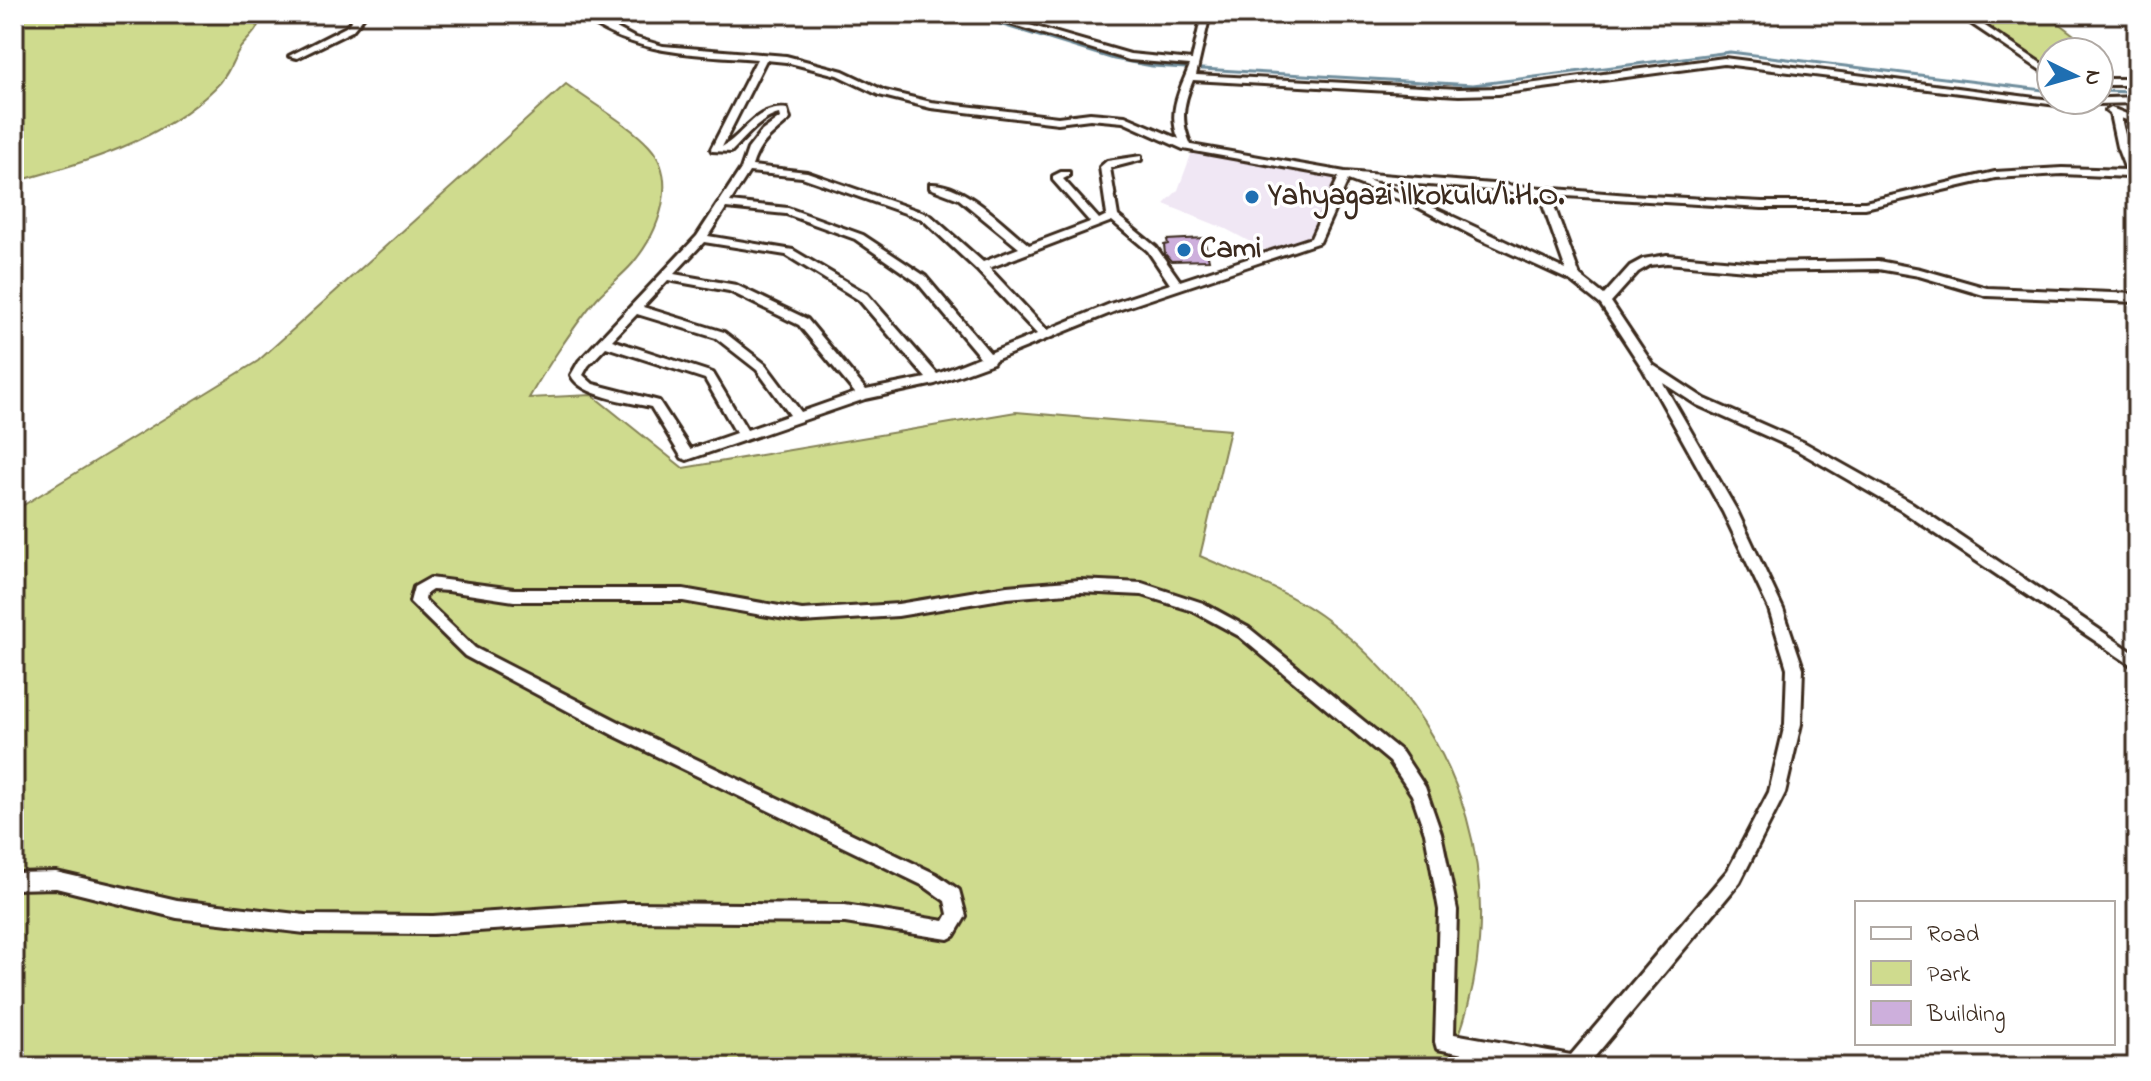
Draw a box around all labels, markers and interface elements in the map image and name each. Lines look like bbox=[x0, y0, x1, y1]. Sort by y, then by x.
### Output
north arrow bbox=[2035, 36, 2115, 116]
text: N bbox=[2075, 69, 2109, 86]
place label: Yahyagazi İlkokulu/İ.H.O. bbox=[1267, 175, 1564, 220]
marker: Yahyagazi İlkokulu/İ.H.O. bbox=[1243, 188, 1261, 206]
place label: Cami bbox=[1200, 228, 1261, 272]
marker: Cami bbox=[1175, 241, 1193, 259]
legend bbox=[1855, 901, 2115, 1045]
text: Road bbox=[1927, 918, 1980, 953]
text: Park bbox=[1927, 958, 1971, 993]
text: Building bbox=[1926, 998, 2006, 1033]

